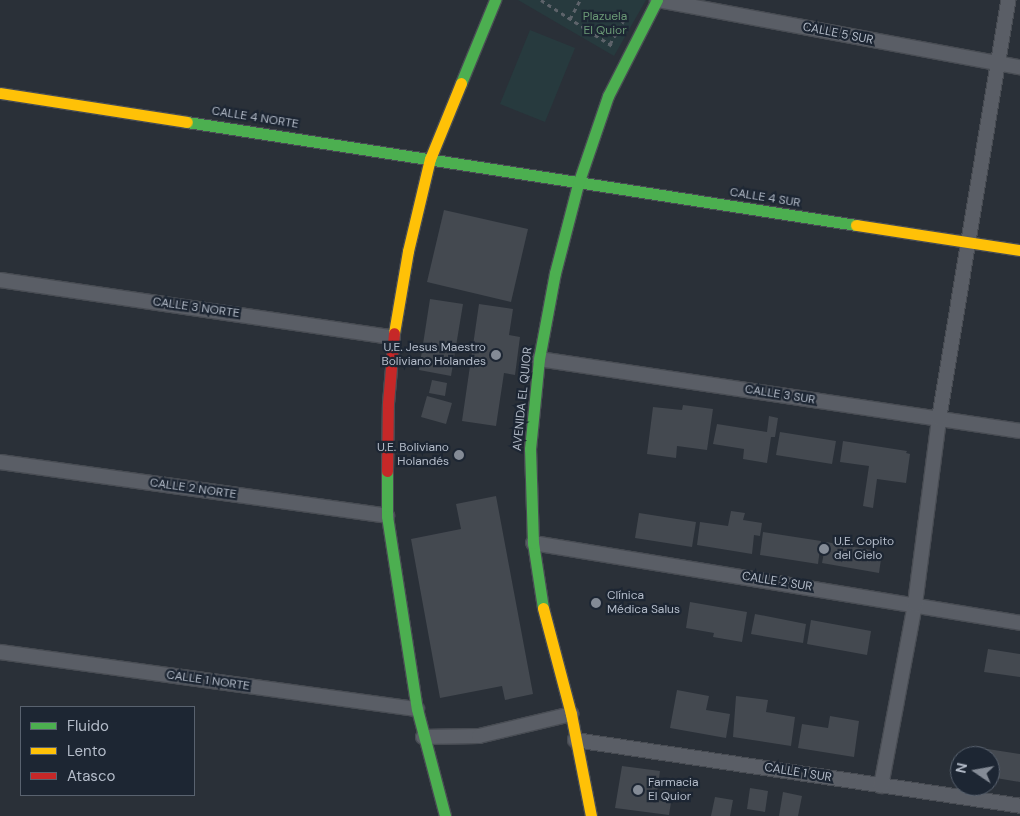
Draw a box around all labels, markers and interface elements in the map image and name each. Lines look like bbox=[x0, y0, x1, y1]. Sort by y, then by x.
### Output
park label: Plazuela El Quior bbox=[583, 10, 627, 38]
street label: CALLE 5 SUR bbox=[802, 20, 874, 48]
street label: CALLE 4 NORTE bbox=[211, 104, 299, 132]
street label: CALLE 4 SUR bbox=[729, 185, 801, 211]
street label: CALLE 3 NORTE bbox=[152, 295, 240, 321]
place label: U.E. Jesus Maestro Boliviano Holandes bbox=[381, 341, 486, 369]
street label: AVENIDA EL QUIOR bbox=[510, 346, 536, 452]
marker: U.E. Jesus Maestro Boliviano Holandes bbox=[490, 349, 502, 361]
street label: CALLE 3 SUR bbox=[744, 382, 816, 408]
place label: U.E. Boliviano Holandés bbox=[377, 441, 449, 469]
marker: U.E. Boliviano Holandés bbox=[453, 449, 465, 461]
street label: CALLE 2 NORTE bbox=[149, 476, 237, 502]
place label: U.E. Copito del Cielo bbox=[834, 535, 894, 563]
marker: U.E. Copito del Cielo bbox=[818, 543, 830, 555]
street label: CALLE 2 SUR bbox=[741, 569, 813, 595]
place label: Clínica Médica Salus bbox=[607, 589, 680, 617]
marker: Clínica Médica Salus bbox=[589, 596, 603, 610]
street label: CALLE 1 NORTE bbox=[165, 668, 251, 694]
legend bbox=[20, 706, 195, 796]
text: Fluido bbox=[67, 716, 109, 736]
text: Lento bbox=[67, 741, 106, 761]
north arrow bbox=[950, 746, 1000, 796]
street label: CALLE 1 SUR bbox=[763, 761, 833, 785]
text: N bbox=[951, 761, 971, 775]
text: Atasco bbox=[67, 766, 115, 786]
place label: Farmacia El Quior bbox=[648, 776, 698, 804]
marker: Farmacia El Quior bbox=[632, 784, 644, 796]

